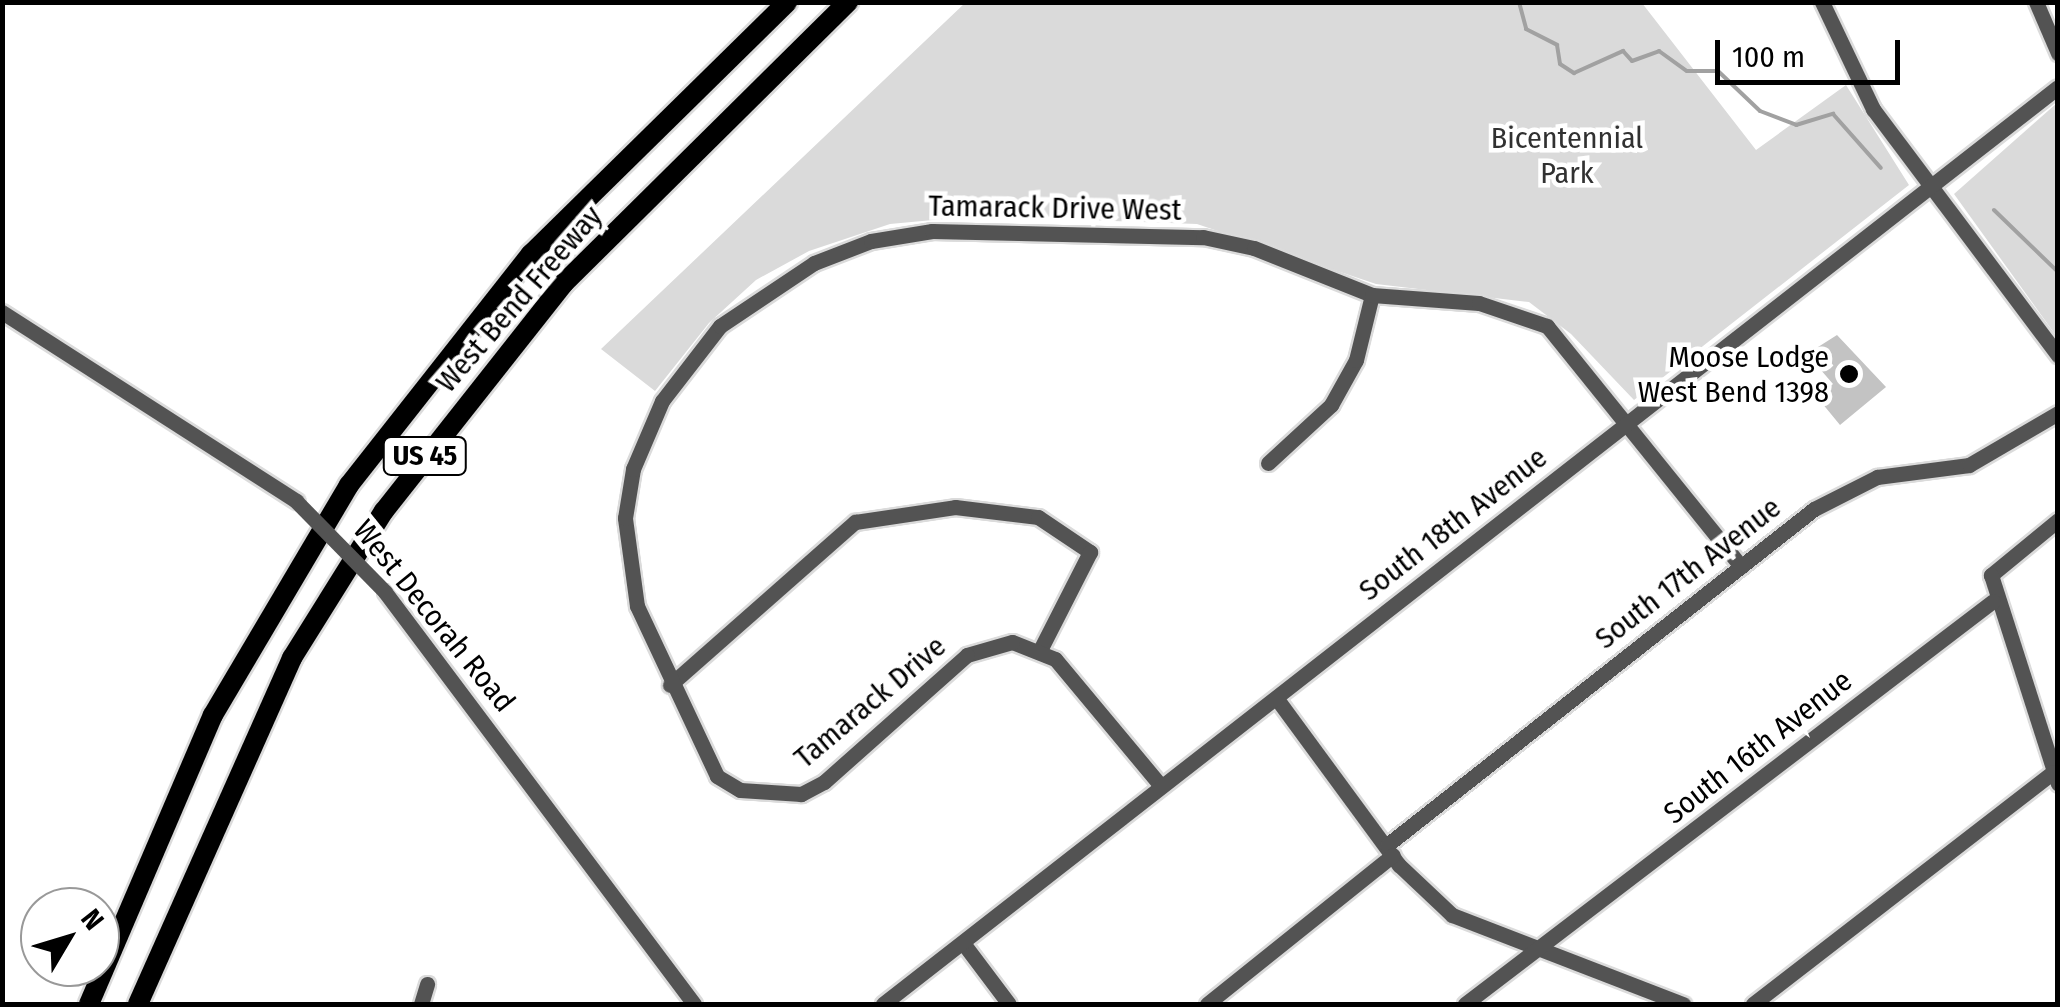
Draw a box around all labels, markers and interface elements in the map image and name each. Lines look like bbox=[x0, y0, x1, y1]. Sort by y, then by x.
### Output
scale bar bbox=[1720, 20, 1905, 82]
text: 100 m bbox=[1732, 39, 1805, 75]
park label: Bicentennial Park bbox=[1491, 120, 1643, 190]
street label: Tamarack Drive West bbox=[928, 188, 1182, 228]
street label: West Bend Freeway bbox=[428, 198, 610, 400]
place label: Moose Lodge West Bend 1398 bbox=[1638, 339, 1829, 410]
marker: Moose Lodge West Bend 1398 bbox=[1838, 363, 1860, 385]
road number: US 45 bbox=[382, 433, 468, 479]
street label: South 18th Avenue bbox=[1352, 439, 1554, 609]
street label: South 17th Avenue bbox=[1588, 489, 1788, 657]
street label: West Decorah Road bbox=[346, 513, 522, 719]
street label: Tamarack Drive bbox=[787, 628, 953, 776]
street label: South 16th Avenue bbox=[1657, 663, 1859, 831]
north arrow bbox=[20, 887, 120, 987]
text: N bbox=[74, 903, 111, 936]

